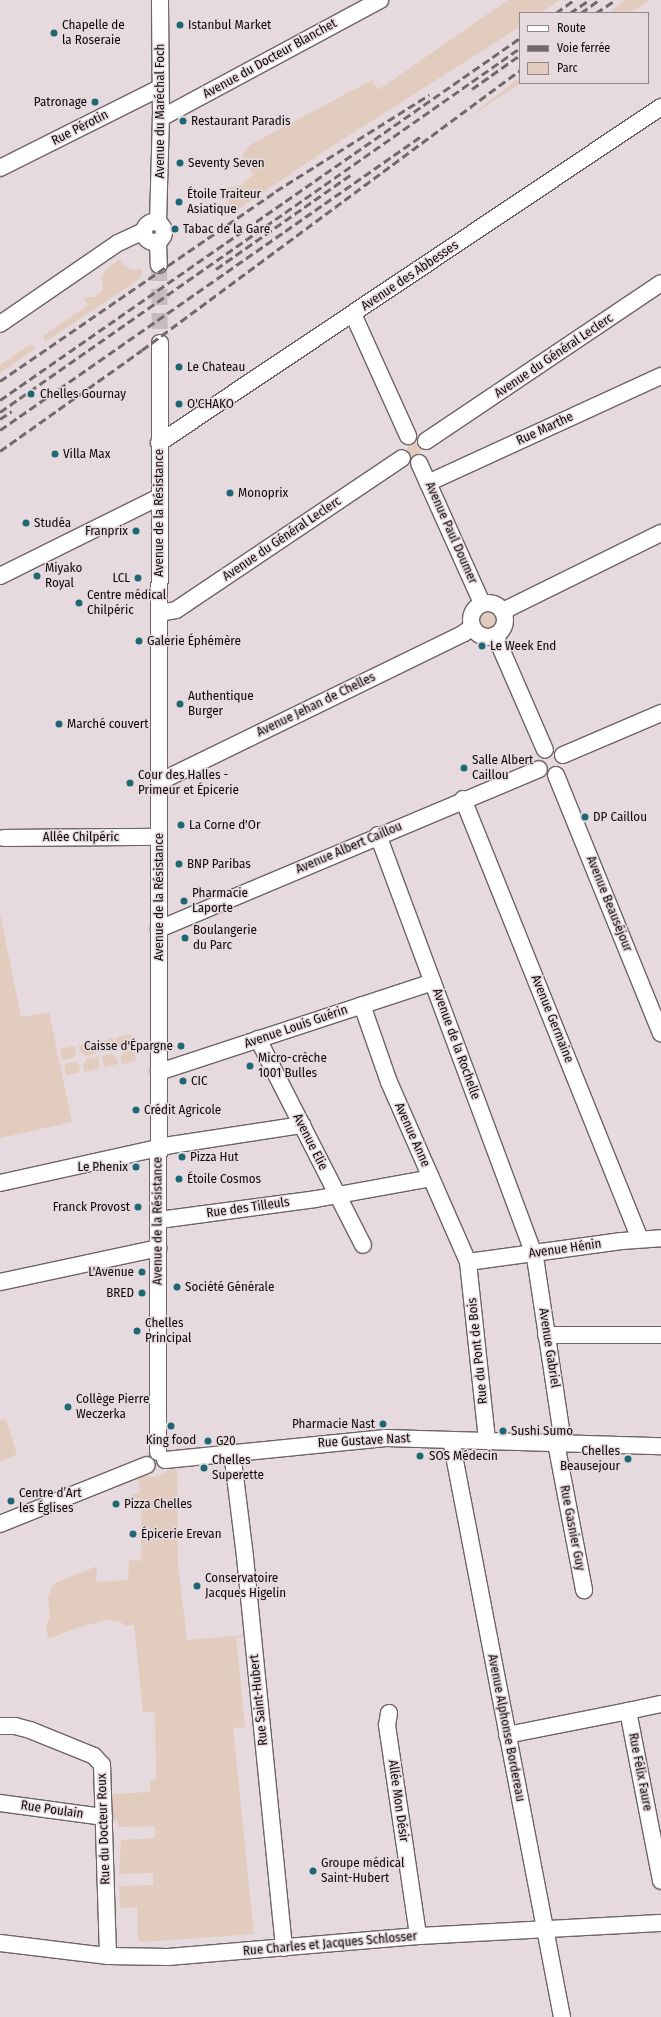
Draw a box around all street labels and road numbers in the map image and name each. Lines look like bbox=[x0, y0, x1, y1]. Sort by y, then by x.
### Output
street label: Avenue du Docteur Blanchet bbox=[200, 16, 340, 102]
street label: Avenue du Maréchal Foch bbox=[152, 44, 168, 178]
street label: Rue Pérotin bbox=[49, 107, 111, 149]
street label: Avenue des Abbesses bbox=[358, 238, 462, 314]
street label: Avenue du Général Leclerc bbox=[492, 310, 616, 402]
street label: Rue Marthe bbox=[514, 409, 576, 449]
street label: Avenue de la Résistance bbox=[151, 449, 167, 577]
street label: Avenue Paul Doumer bbox=[421, 480, 481, 586]
street label: Avenue du Général Leclerc bbox=[220, 493, 344, 585]
street label: Avenue Jehan de Chelles bbox=[254, 669, 378, 741]
street label: Avenue Albert Caillou bbox=[293, 819, 405, 877]
street label: Allée Chilpéric bbox=[43, 829, 119, 845]
street label: Avenue de la Résistance bbox=[151, 833, 167, 961]
street label: Avenue Beauséjour bbox=[583, 854, 635, 954]
street label: Avenue Germaine bbox=[527, 973, 577, 1065]
street label: Avenue de la Rochelle bbox=[429, 986, 483, 1102]
street label: Avenue Louis Guérin bbox=[242, 1002, 350, 1052]
street label: Avenue Anne bbox=[391, 1100, 433, 1170]
street label: Avenue Elie bbox=[289, 1111, 331, 1173]
street label: Avenue de la Résistance bbox=[150, 1157, 166, 1285]
street label: Rue des Tilleuls bbox=[205, 1194, 291, 1222]
street label: Avenue Hénin bbox=[528, 1236, 602, 1262]
street label: Rue du Pont de Bois bbox=[465, 1297, 491, 1405]
street label: Avenue Gabriel bbox=[535, 1307, 563, 1389]
street label: Rue Gustave Nast bbox=[317, 1431, 411, 1451]
street label: Rue Gasnier Guy bbox=[556, 1484, 588, 1572]
street label: Avenue Alphonse Bordereau bbox=[484, 1653, 528, 1803]
street label: Rue Saint-Hubert bbox=[246, 1654, 272, 1746]
street label: Rue Félix Faure bbox=[625, 1732, 655, 1812]
street label: Allée Mon Désir bbox=[385, 1759, 411, 1843]
street label: Rue du Docteur Roux bbox=[94, 1773, 114, 1885]
street label: Rue Poulain bbox=[20, 1798, 84, 1822]
street label: Rue Charles et Jacques Schlosser bbox=[242, 1929, 418, 1959]

